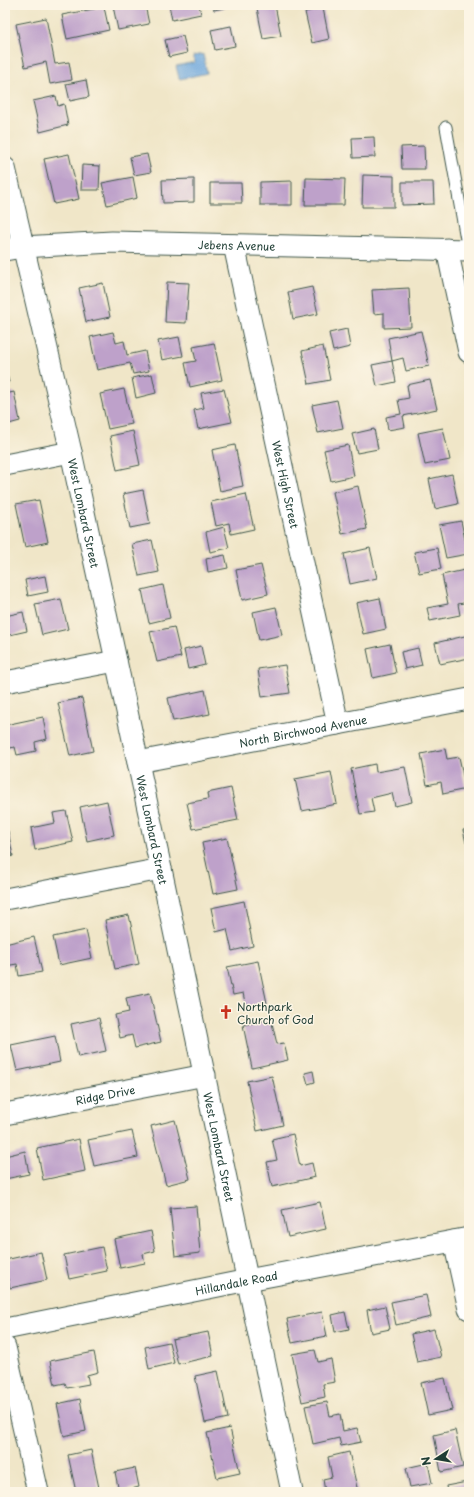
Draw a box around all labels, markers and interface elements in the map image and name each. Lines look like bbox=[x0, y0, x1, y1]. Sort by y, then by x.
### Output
street label: Jebens Avenue bbox=[198, 235, 275, 254]
street label: West High Street bbox=[268, 439, 304, 530]
street label: West Lombard Street bbox=[64, 457, 104, 570]
street label: North Birchwood Avenue bbox=[238, 710, 368, 751]
street label: West Lombard Street bbox=[132, 773, 173, 886]
place label: Northpark Church of God bbox=[237, 998, 314, 1028]
church icon: Northpark Church of God bbox=[218, 1004, 234, 1020]
street label: Ridge Drive bbox=[74, 1080, 137, 1109]
street label: West Lombard Street bbox=[200, 1090, 239, 1204]
street label: Hillandale Road bbox=[194, 1266, 279, 1299]
north arrow bbox=[416, 1439, 456, 1479]
text: N bbox=[416, 1455, 435, 1467]

